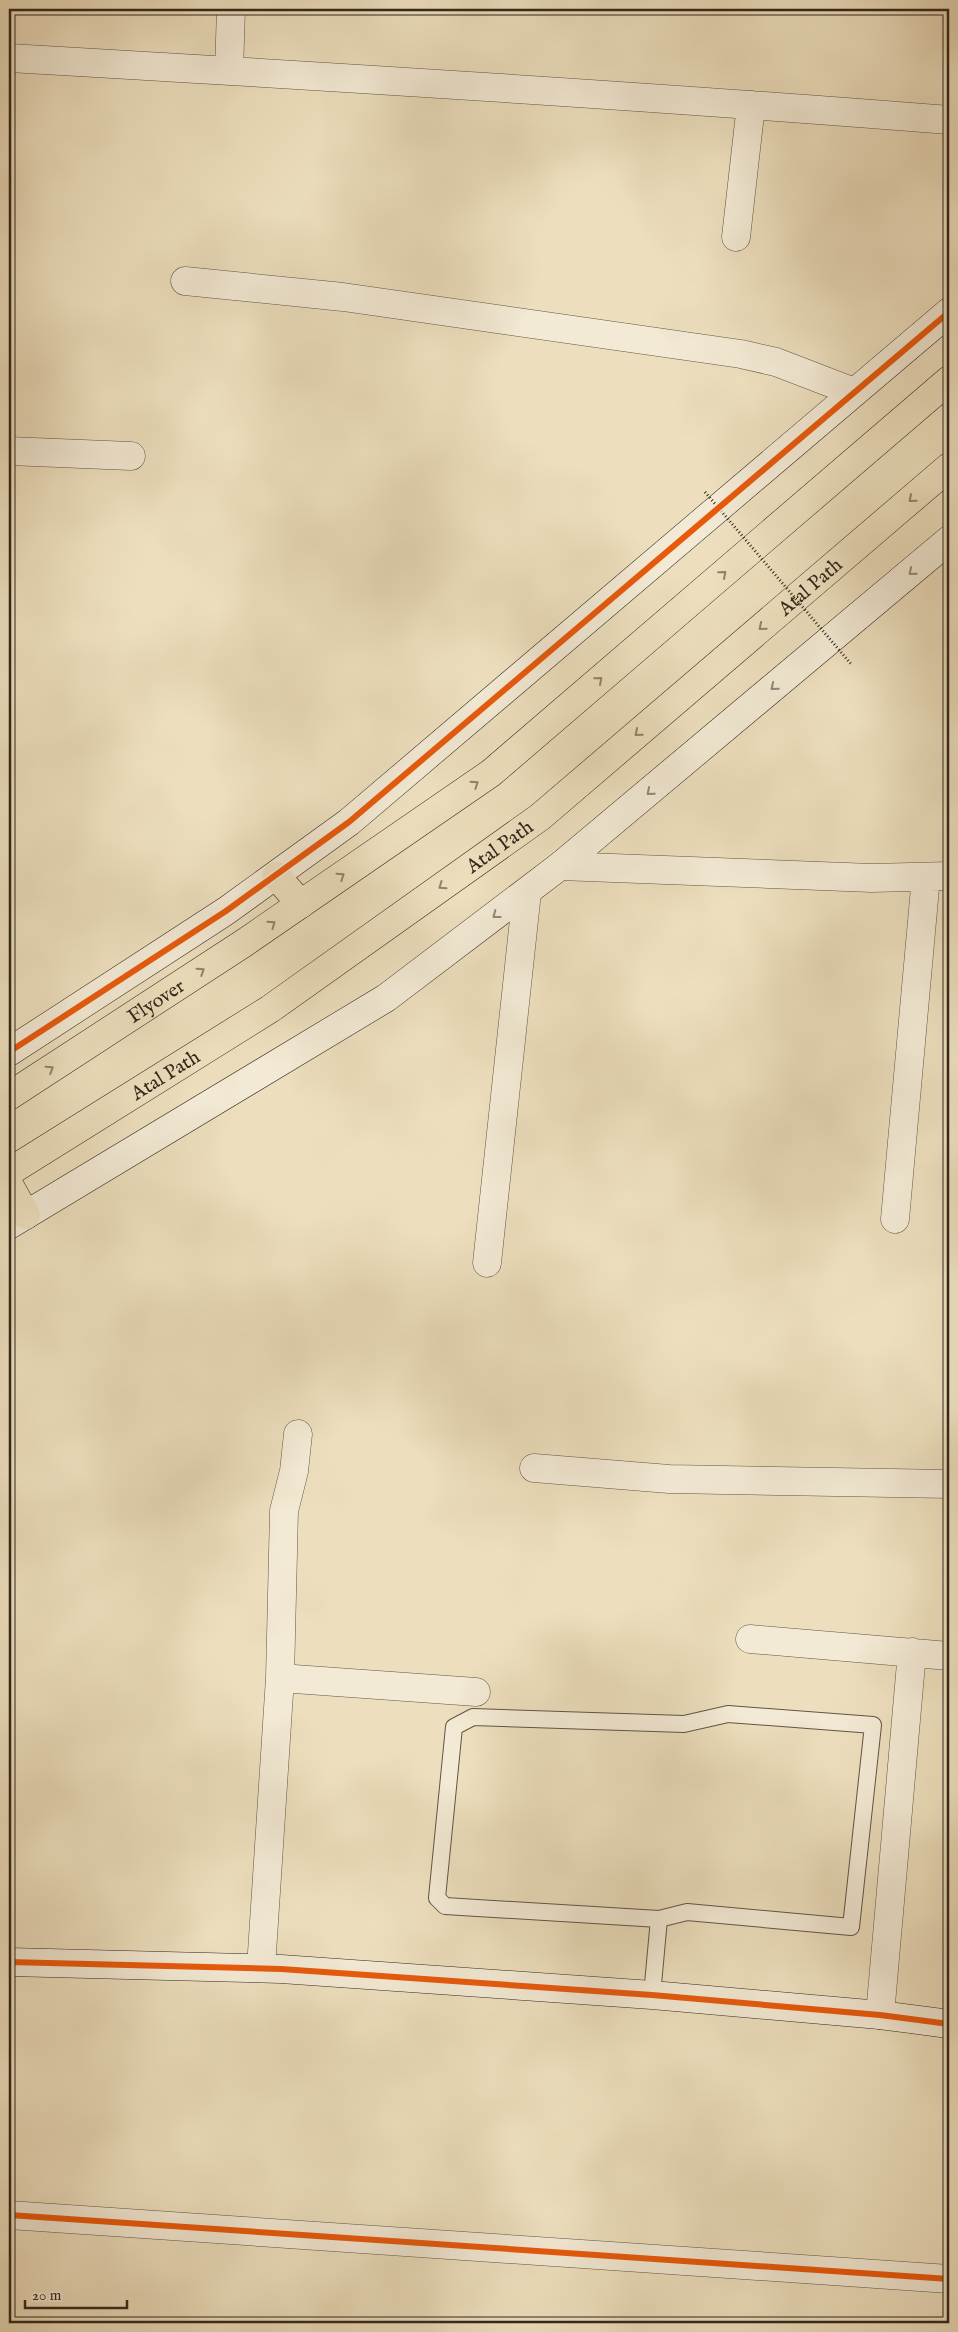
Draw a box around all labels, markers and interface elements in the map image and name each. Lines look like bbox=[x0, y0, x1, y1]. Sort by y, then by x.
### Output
one-way arrow bbox=[909, 493, 918, 502]
street label: Atal Path bbox=[773, 553, 848, 622]
one-way arrow bbox=[909, 566, 918, 574]
one-way arrow bbox=[717, 571, 726, 580]
one-way arrow bbox=[759, 622, 768, 631]
one-way arrow bbox=[594, 677, 603, 686]
one-way arrow bbox=[771, 682, 780, 690]
one-way arrow bbox=[635, 727, 644, 736]
one-way arrow bbox=[469, 781, 479, 790]
one-way arrow bbox=[646, 786, 655, 795]
street label: Atal Path bbox=[461, 815, 539, 880]
one-way arrow bbox=[335, 873, 345, 882]
one-way arrow bbox=[438, 880, 447, 889]
one-way arrow bbox=[493, 910, 502, 918]
one-way arrow bbox=[267, 921, 276, 930]
one-way arrow bbox=[195, 968, 204, 978]
street label: Flyover bbox=[123, 974, 190, 1030]
street label: Atal Path bbox=[126, 1045, 205, 1107]
one-way arrow bbox=[44, 1066, 53, 1076]
scale bar bbox=[25, 2277, 128, 2309]
text: 20 m bbox=[32, 2286, 62, 2305]

